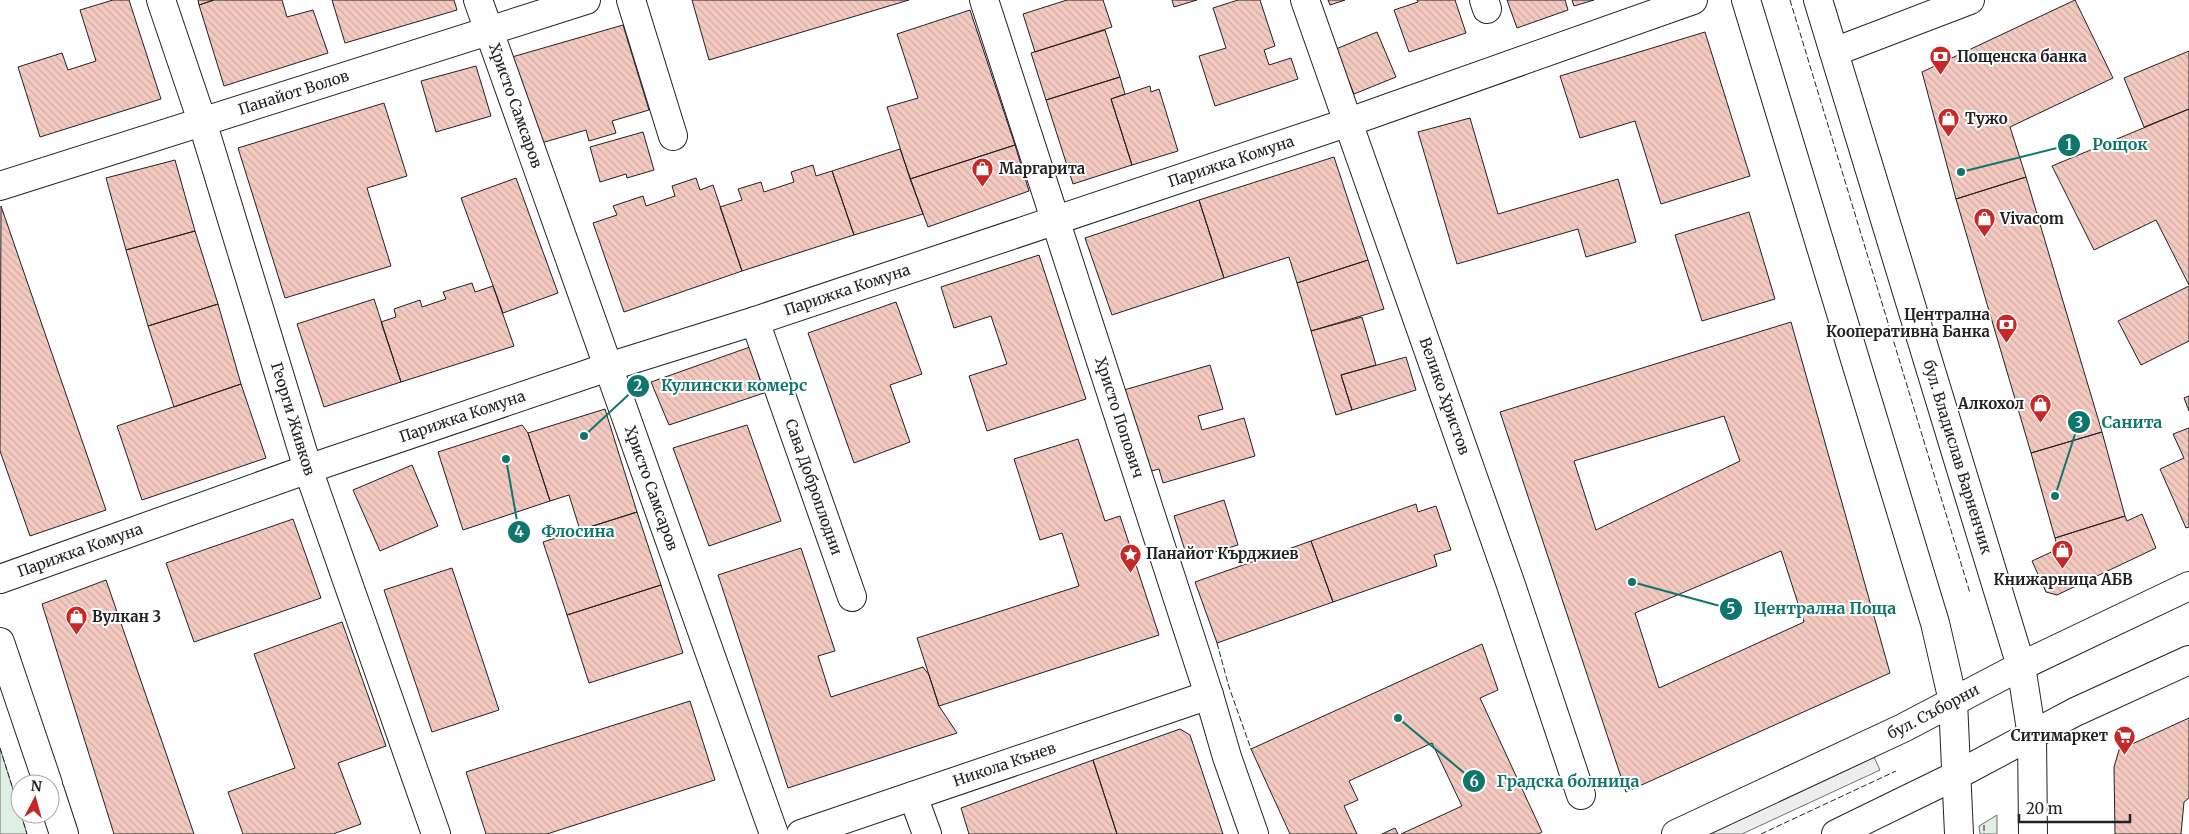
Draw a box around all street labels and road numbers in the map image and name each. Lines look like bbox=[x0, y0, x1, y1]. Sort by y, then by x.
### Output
street label: Христо Самсаров bbox=[485, 40, 547, 171]
street label: Панайот Волов bbox=[236, 66, 351, 119]
street label: Парижка Комуна bbox=[1165, 131, 1296, 191]
street label: Парижка Комуна bbox=[781, 260, 912, 320]
street label: Велико Христов bbox=[1416, 335, 1474, 457]
street label: Христо Попович bbox=[1091, 355, 1148, 480]
street label: бул. Владислав Варненчик bbox=[1919, 358, 1997, 557]
street label: Георги Живков bbox=[267, 360, 320, 478]
street label: Парижка Комуна bbox=[397, 386, 528, 446]
street label: Сава Доброплодни bbox=[781, 416, 846, 557]
street label: Христо Самсаров bbox=[621, 423, 683, 553]
street label: Парижка Комуна bbox=[15, 519, 145, 581]
street label: бул. Съборни bbox=[1884, 680, 1982, 743]
street label: Никола Кънев bbox=[951, 738, 1058, 790]

